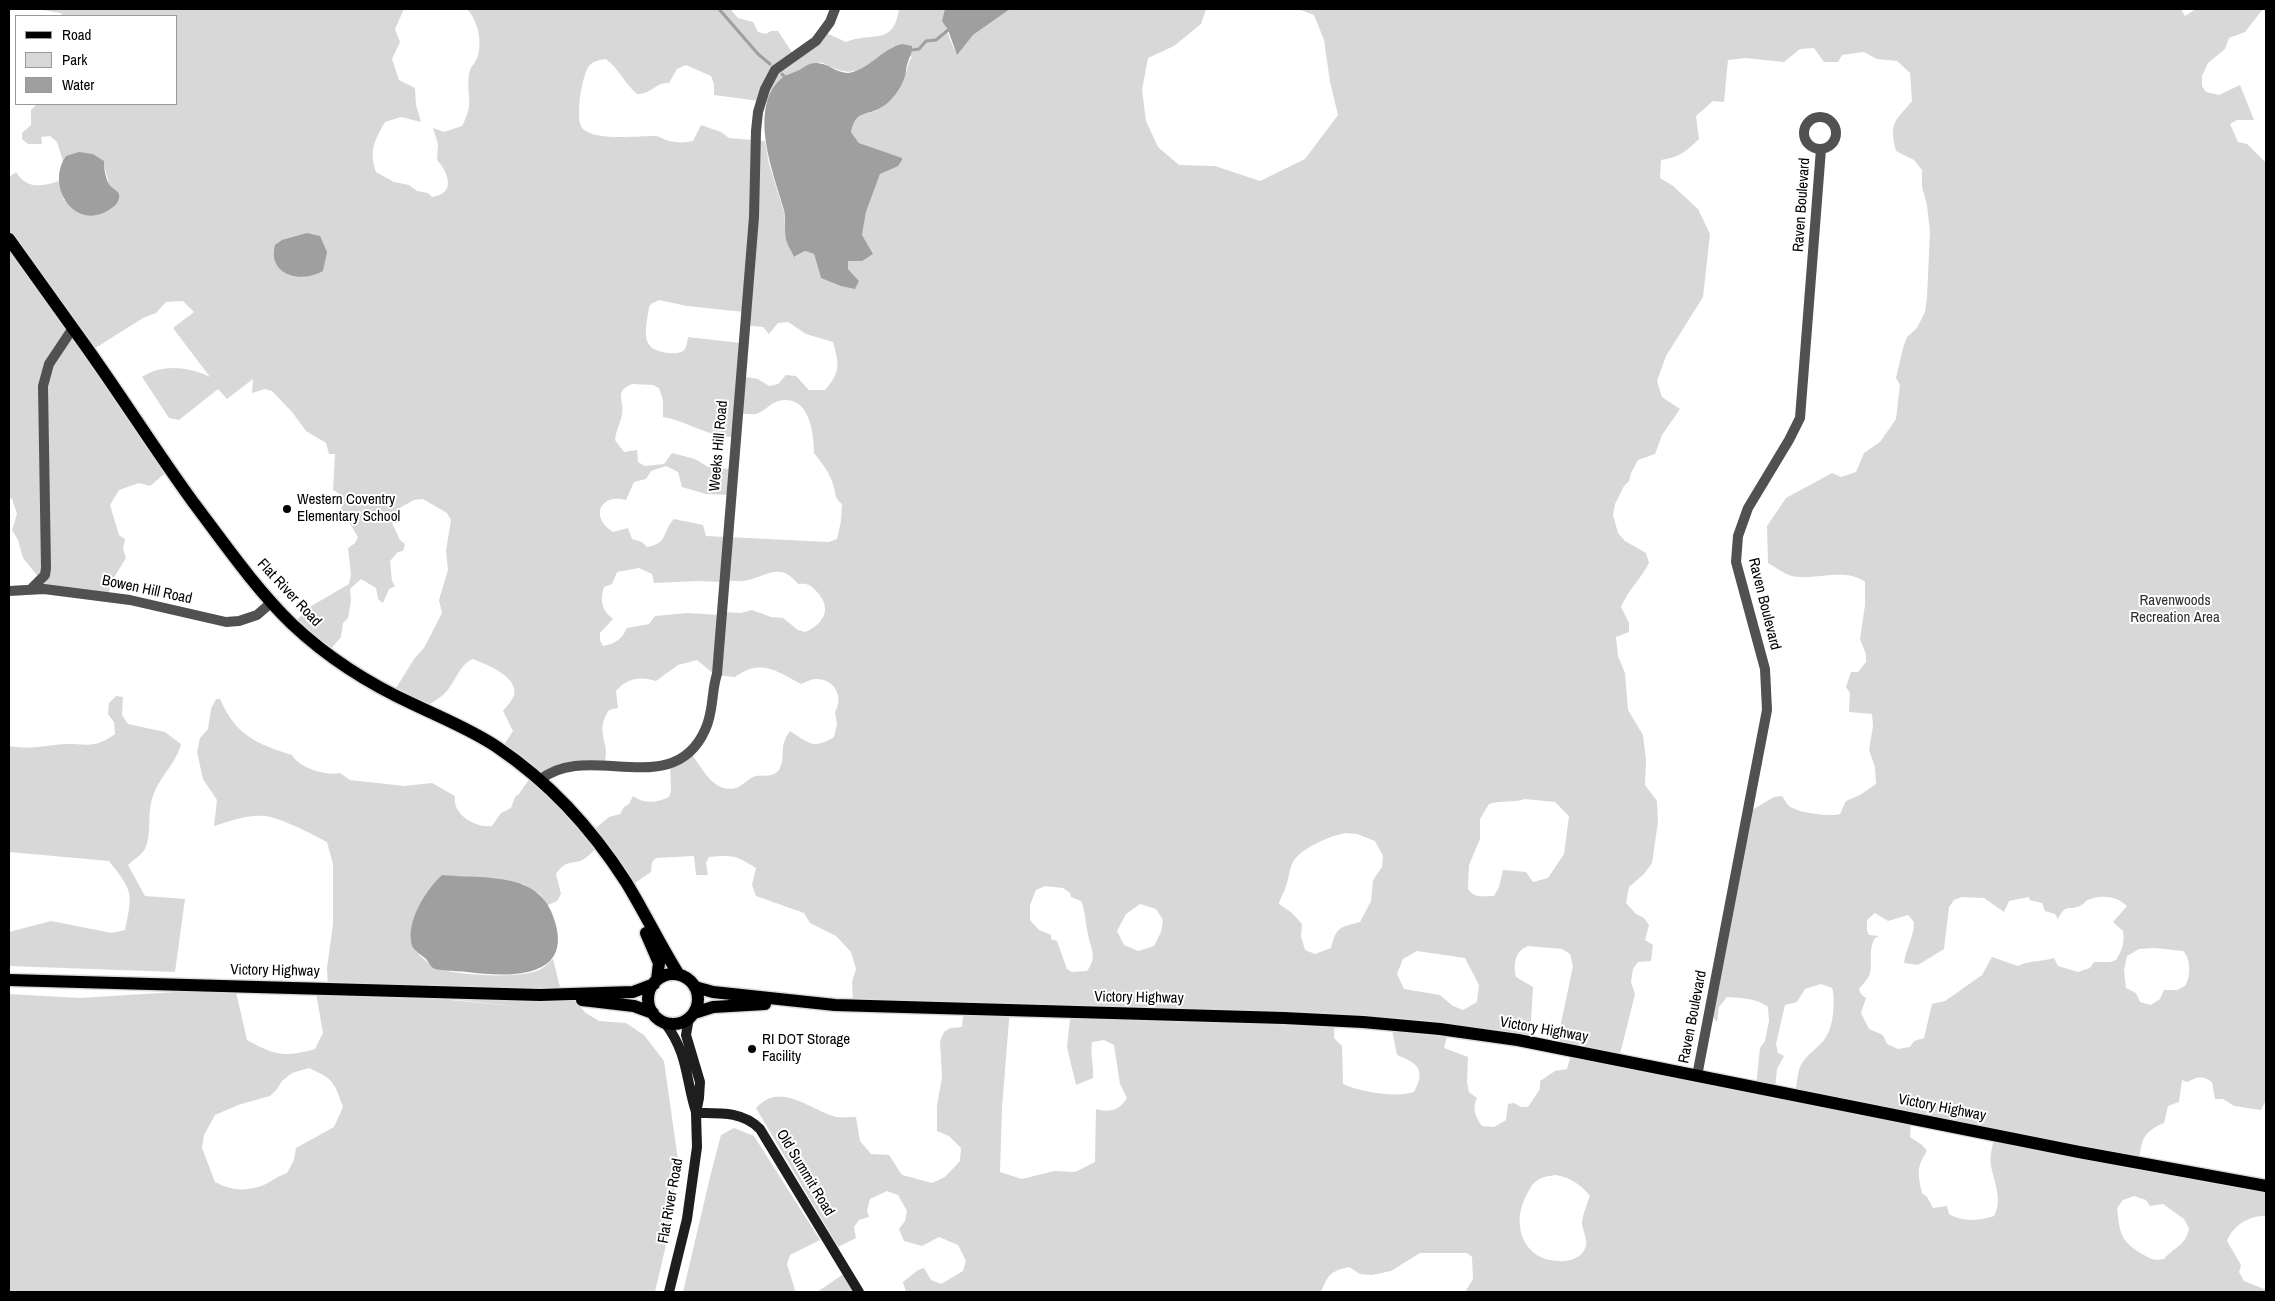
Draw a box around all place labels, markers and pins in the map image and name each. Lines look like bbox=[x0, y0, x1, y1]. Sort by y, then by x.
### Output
place label: Western Coventry Elementary School bbox=[297, 491, 400, 526]
marker: Western Coventry Elementary School bbox=[281, 503, 293, 515]
place label: RI DOT Storage Facility bbox=[762, 1031, 850, 1066]
marker: RI DOT Storage Facility bbox=[746, 1043, 758, 1055]

